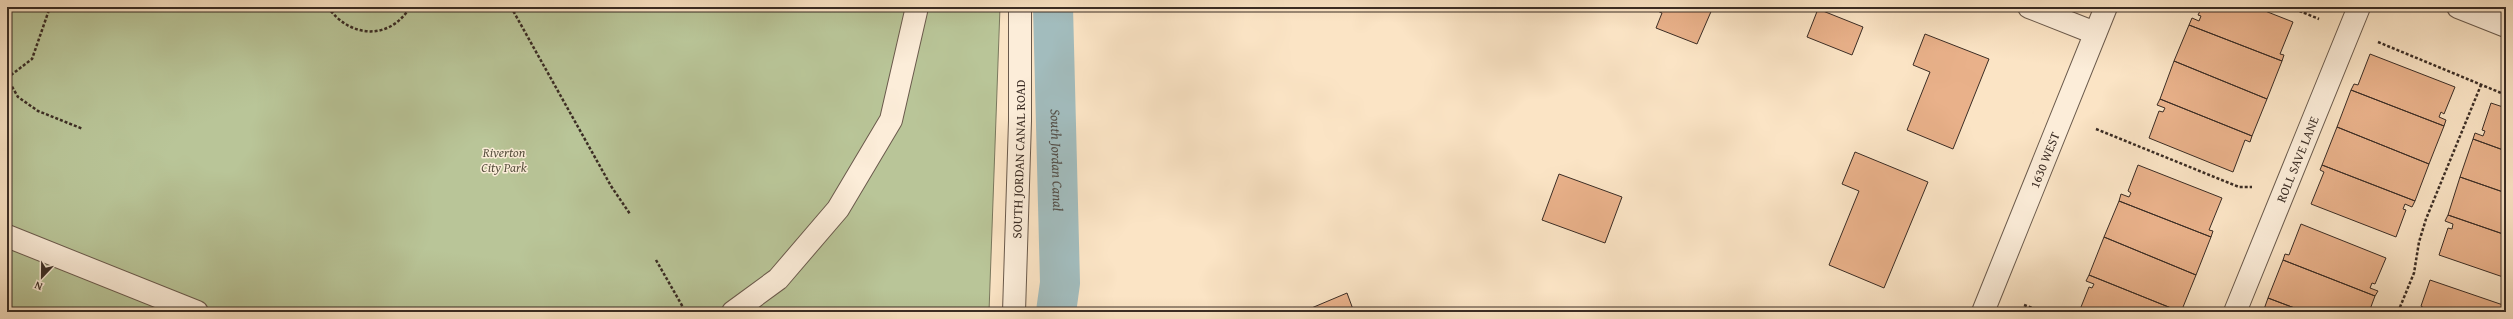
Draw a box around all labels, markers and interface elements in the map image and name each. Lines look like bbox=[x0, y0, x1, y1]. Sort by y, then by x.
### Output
street label: SOUTH JORDAN CANAL ROAD bbox=[1007, 80, 1030, 239]
water label: South Jordan Canal bbox=[1046, 109, 1068, 212]
street label: ROLL SAVE LANE bbox=[2272, 113, 2324, 205]
street label: 1630 WEST bbox=[2025, 128, 2065, 191]
park label: Riverton City Park bbox=[481, 143, 527, 177]
north arrow bbox=[22, 257, 62, 297]
text: N bbox=[31, 277, 45, 295]

